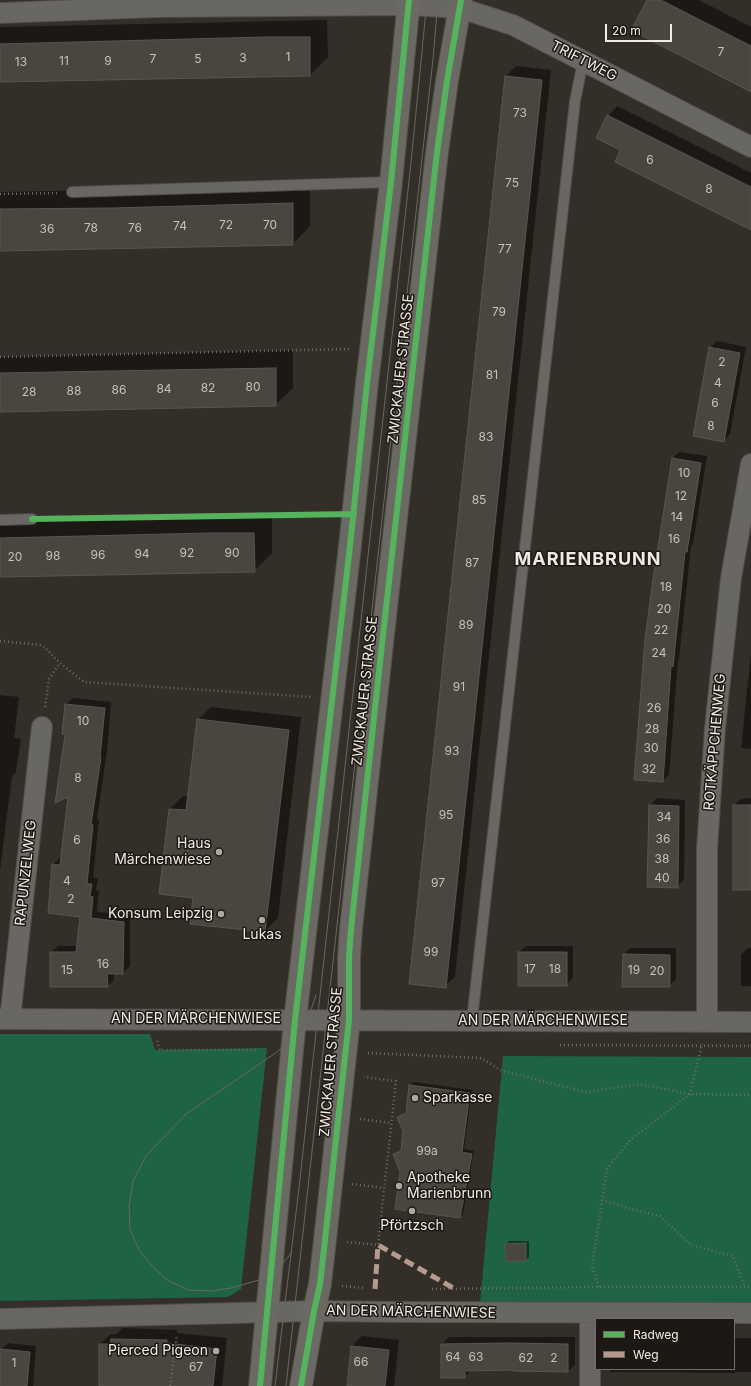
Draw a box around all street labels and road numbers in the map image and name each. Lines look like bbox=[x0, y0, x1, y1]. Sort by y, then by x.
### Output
street label: TRIFTWEG bbox=[548, 37, 620, 85]
street label: ZWICKAUER STRASSE bbox=[385, 293, 417, 445]
street label: ZWICKAUER STRASSE bbox=[349, 615, 381, 767]
street label: ROTKÄPPCHENWEG bbox=[701, 673, 729, 811]
street label: RAPUNZELWEG bbox=[12, 819, 40, 927]
street label: ZWICKAUER STRASSE bbox=[316, 986, 346, 1138]
street label: AN DER MÄRCHENWIESE bbox=[111, 1011, 281, 1027]
street label: AN DER MÄRCHENWIESE bbox=[458, 1013, 628, 1029]
street label: AN DER MÄRCHENWIESE bbox=[326, 1302, 496, 1322]

